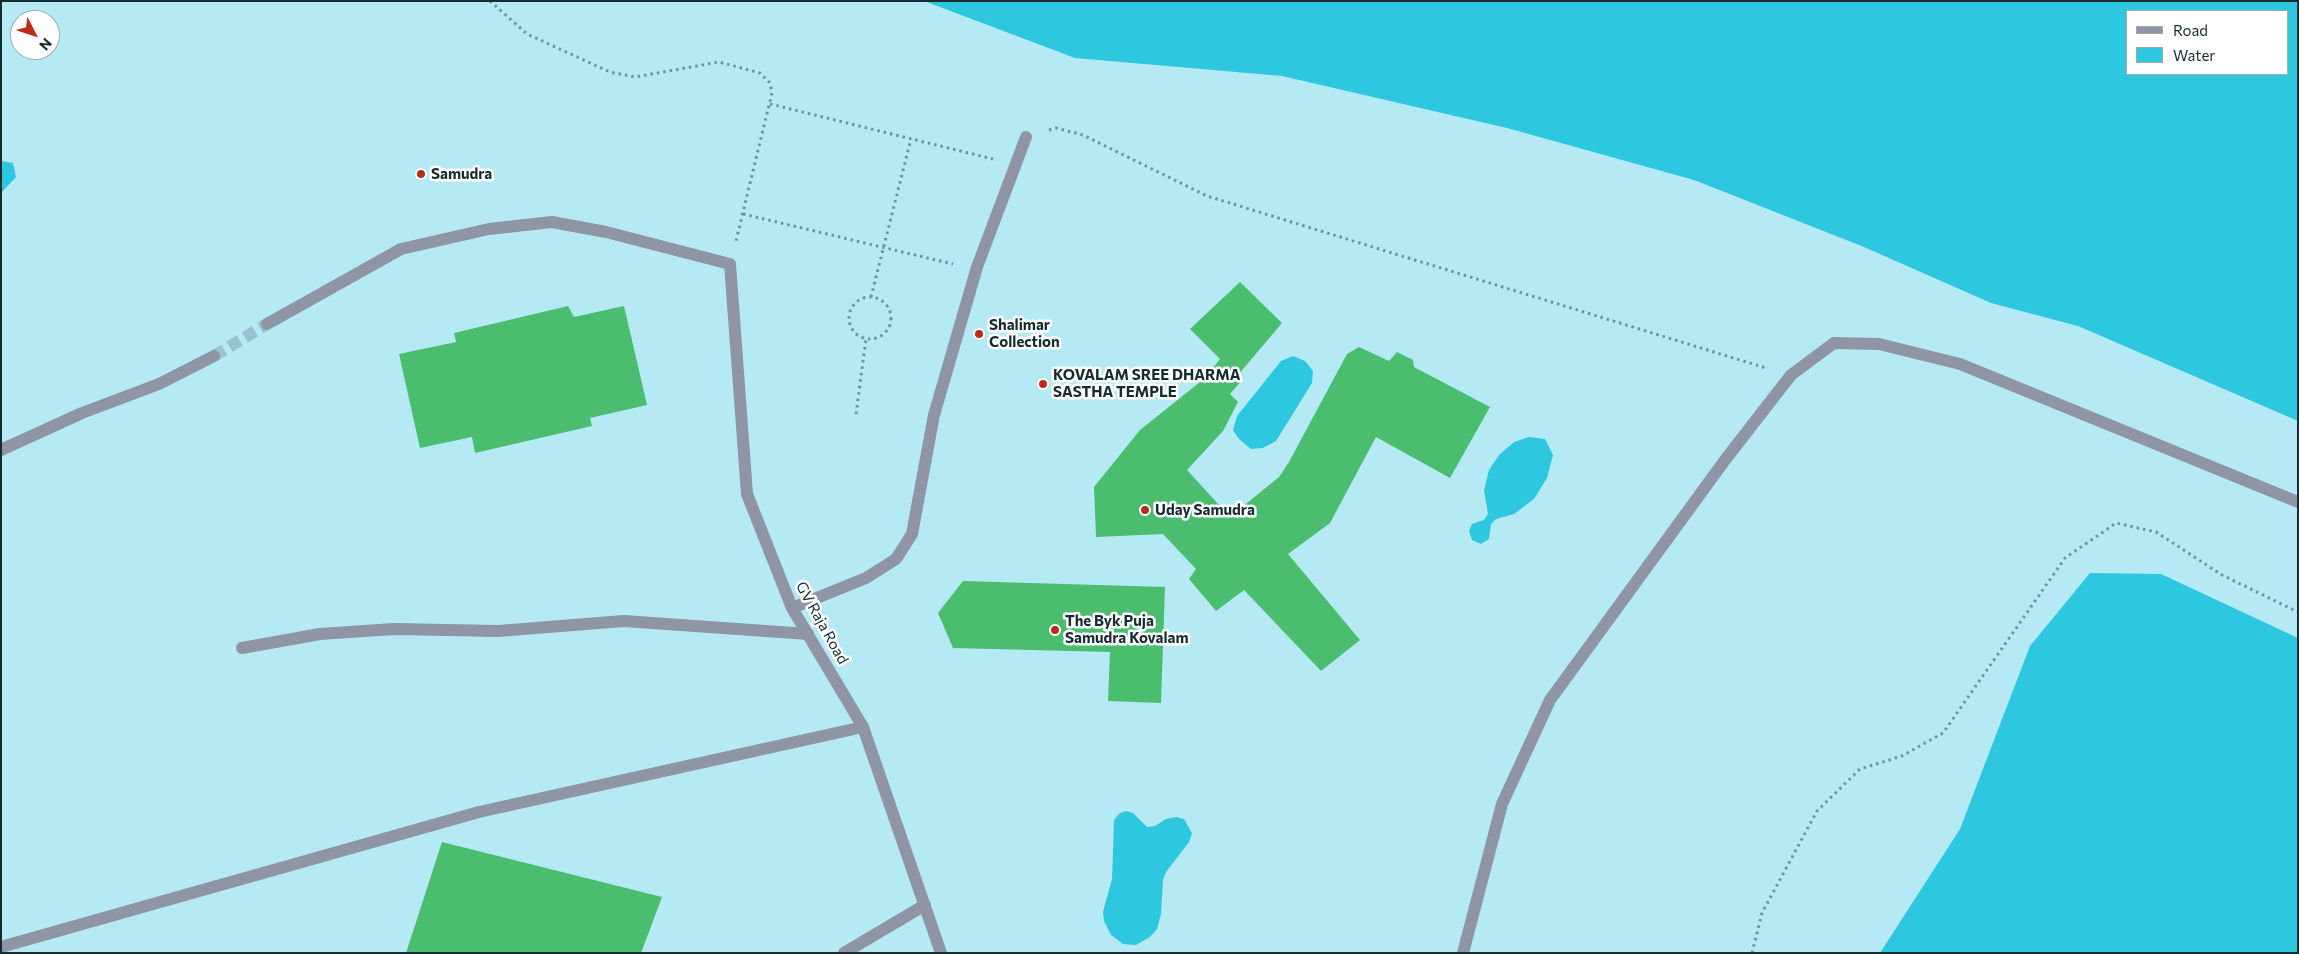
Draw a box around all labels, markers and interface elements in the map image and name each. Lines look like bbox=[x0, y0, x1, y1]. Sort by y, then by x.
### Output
north arrow bbox=[10, 10, 60, 60]
legend bbox=[2126, 10, 2289, 75]
text: Road bbox=[2173, 21, 2208, 39]
text: N bbox=[36, 35, 56, 54]
text: Water bbox=[2173, 46, 2215, 64]
place label: Samudra bbox=[431, 165, 492, 183]
marker: Samudra bbox=[415, 168, 427, 180]
place label: Shalimar Collection bbox=[989, 316, 1060, 351]
marker: Shalimar Collection bbox=[973, 328, 985, 340]
place label: KOVALAM SREE DHARMA SASTHA TEMPLE bbox=[1053, 366, 1241, 401]
marker: KOVALAM SREE DHARMA SASTHA TEMPLE bbox=[1037, 378, 1049, 390]
place label: Uday Samudra bbox=[1155, 501, 1255, 519]
marker: Uday Samudra bbox=[1139, 504, 1151, 516]
street label: GV Raja Road bbox=[792, 579, 852, 667]
place label: The Byk Puja Samudra Kovalam bbox=[1065, 612, 1189, 647]
marker: The Byk Puja Samudra Kovalam bbox=[1049, 624, 1061, 636]

